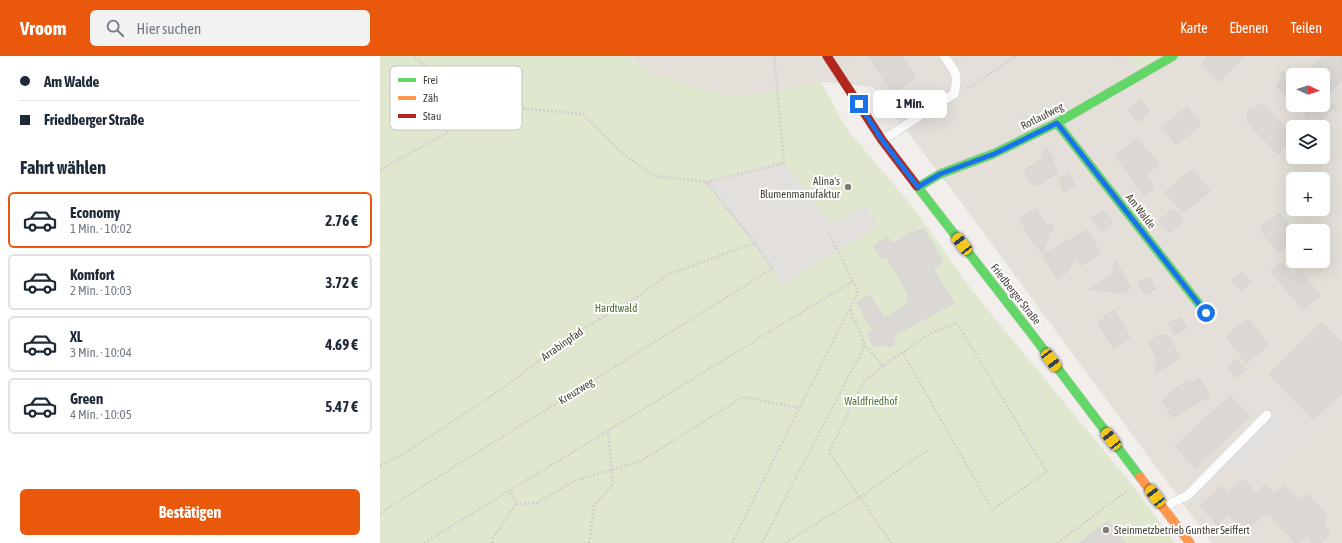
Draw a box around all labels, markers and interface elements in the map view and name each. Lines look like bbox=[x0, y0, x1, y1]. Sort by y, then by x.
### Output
search box bbox=[90, 10, 370, 46]
text: Vroom bbox=[20, 17, 66, 39]
icon: search bbox=[104, 17, 126, 39]
text: Hier suchen bbox=[136, 20, 201, 37]
text: Karte bbox=[1180, 20, 1207, 36]
text: Ebenen bbox=[1229, 20, 1268, 36]
text: Teilen bbox=[1290, 20, 1322, 36]
legend bbox=[390, 66, 522, 130]
north arrow bbox=[1286, 68, 1330, 112]
map controls bbox=[1286, 68, 1330, 268]
text: Am Walde bbox=[44, 73, 99, 90]
text: Frei bbox=[423, 74, 438, 86]
callout: 1 Min. bbox=[873, 90, 947, 118]
text: Zäh bbox=[423, 92, 438, 104]
route end bbox=[850, 95, 868, 113]
text: 1 Min. bbox=[896, 96, 924, 111]
street label: Rotlaufweg bbox=[1019, 100, 1066, 132]
text: Stau bbox=[423, 110, 441, 122]
text: Friedberger Straße bbox=[44, 111, 144, 128]
button: layers bbox=[1286, 120, 1330, 164]
text: Fahrt wählen bbox=[20, 157, 106, 178]
button: + bbox=[1286, 172, 1330, 216]
place label: Alina's Blumenmanufaktur bbox=[760, 175, 841, 200]
marker: Alina's Blumenmanufaktur bbox=[843, 182, 853, 192]
street label: Am Walde bbox=[1124, 191, 1158, 231]
icon: car bbox=[22, 202, 58, 238]
text: Economy bbox=[70, 204, 120, 221]
text: 2.76 € bbox=[325, 212, 358, 229]
text: 1 Min. · 10:02 bbox=[70, 221, 132, 236]
button: − bbox=[1286, 224, 1330, 268]
car bbox=[950, 231, 974, 257]
street label: Friedberger Straße bbox=[989, 261, 1043, 327]
icon: car bbox=[22, 264, 58, 300]
text: Komfort bbox=[70, 266, 115, 283]
text: 3.72 € bbox=[325, 274, 358, 291]
text: 2 Min. · 10:03 bbox=[70, 283, 132, 298]
park label: Hardtwald bbox=[595, 302, 637, 314]
route start bbox=[1197, 304, 1215, 322]
street label: Arrabinpfad bbox=[539, 325, 585, 363]
icon: car bbox=[22, 326, 58, 362]
text: XL bbox=[70, 328, 83, 345]
text: 4.69 € bbox=[325, 336, 358, 353]
text: 3 Min. · 10:04 bbox=[70, 345, 132, 360]
car bbox=[1039, 347, 1063, 373]
street label: Kreuzweg bbox=[556, 375, 596, 406]
icon: car bbox=[22, 388, 58, 424]
text: Green bbox=[70, 390, 103, 407]
park label: Waldfriedhof bbox=[844, 395, 898, 407]
text: 5.47 € bbox=[325, 398, 358, 415]
text: 4 Min. · 10:05 bbox=[70, 407, 132, 422]
car bbox=[1099, 426, 1123, 452]
car bbox=[1143, 483, 1167, 509]
button: Bestätigen bbox=[20, 489, 360, 535]
place label: Steinmetzbetrieb Gunther Seiffert bbox=[1114, 524, 1250, 536]
marker: Steinmetzbetrieb Gunther Seiffert bbox=[1101, 525, 1111, 535]

